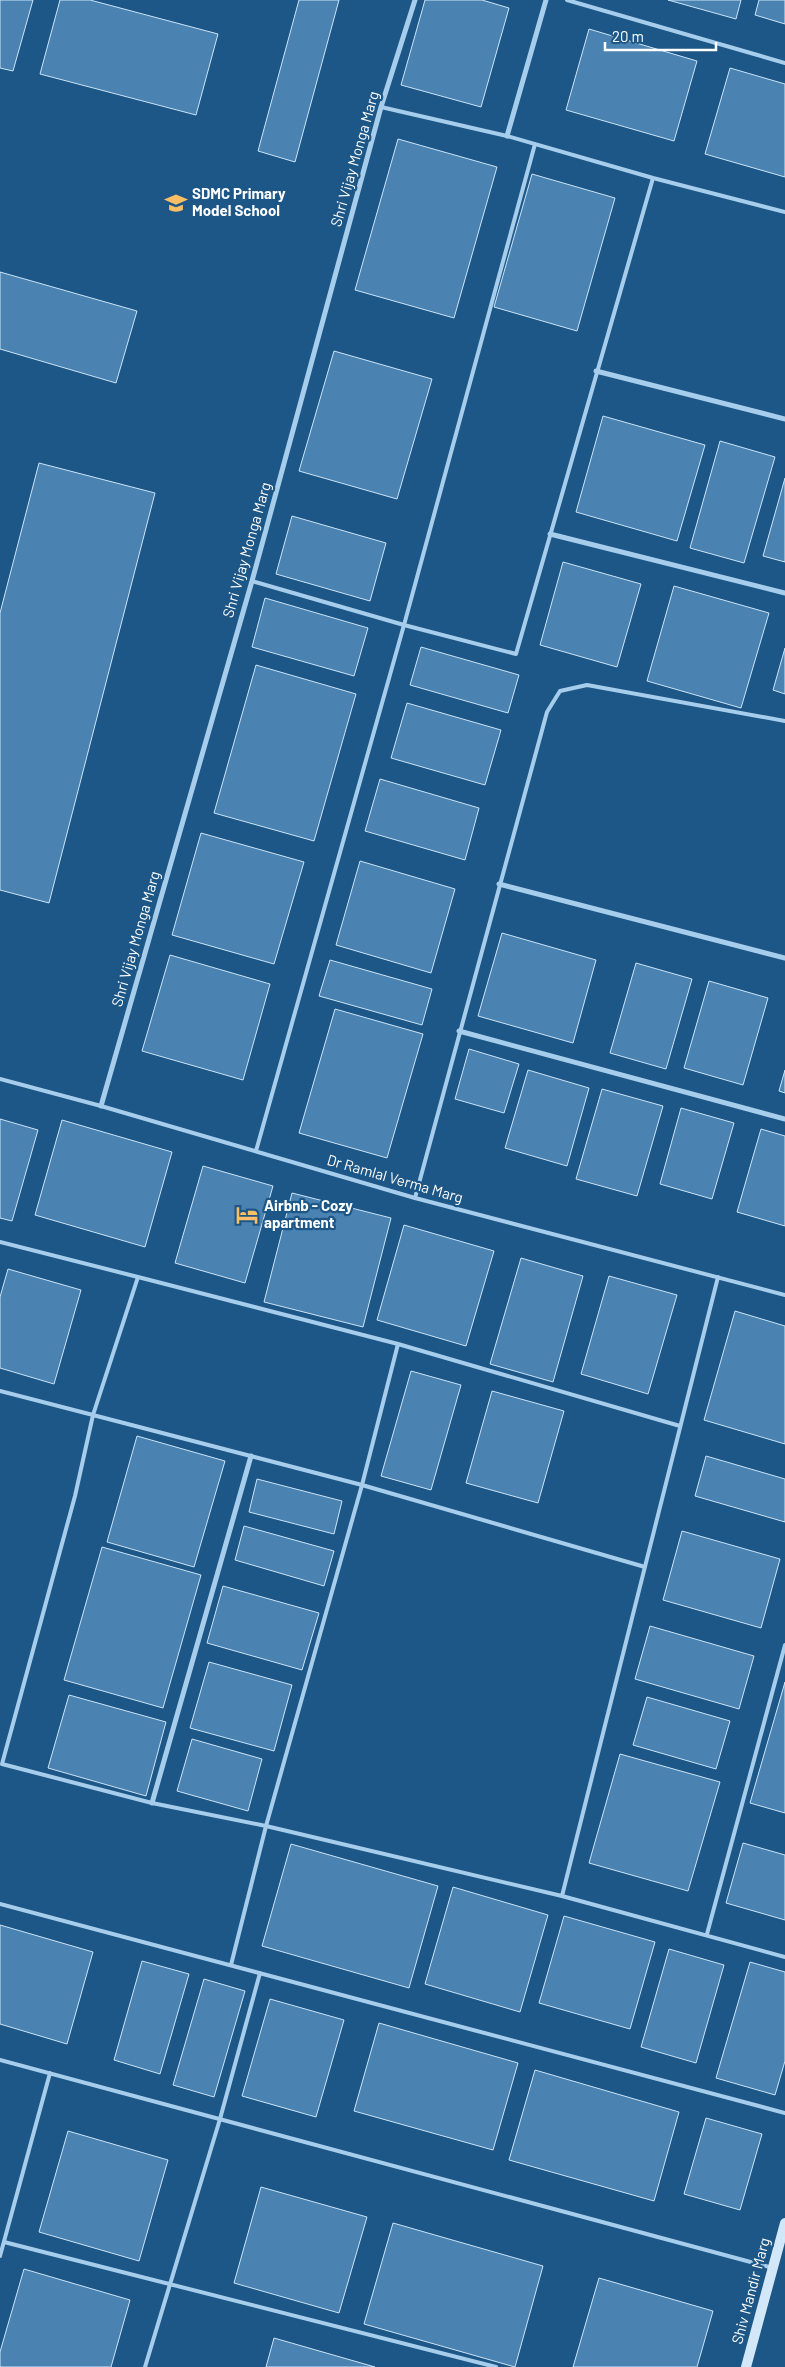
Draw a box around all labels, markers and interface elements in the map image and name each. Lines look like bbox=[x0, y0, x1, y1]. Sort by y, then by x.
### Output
scale bar bbox=[605, 20, 716, 52]
text: 20 m bbox=[612, 27, 644, 45]
street label: Shri Vijay Monga Marg bbox=[326, 89, 382, 229]
place label: SDMC Primary Model School bbox=[192, 184, 286, 219]
school or university icon: SDMC Primary Model School bbox=[163, 190, 189, 216]
street label: Shri Vijay Monga Marg bbox=[218, 480, 274, 620]
street label: Shri Vijay Monga Marg bbox=[107, 869, 163, 1009]
street label: Dr Ramlal Verma Marg bbox=[325, 1150, 465, 1206]
place label: Airbnb - Cozy apartment bbox=[264, 1196, 353, 1231]
hotel icon: Airbnb - Cozy apartment bbox=[234, 1202, 260, 1228]
street label: Shiv Mandir Marg bbox=[727, 2236, 773, 2346]

